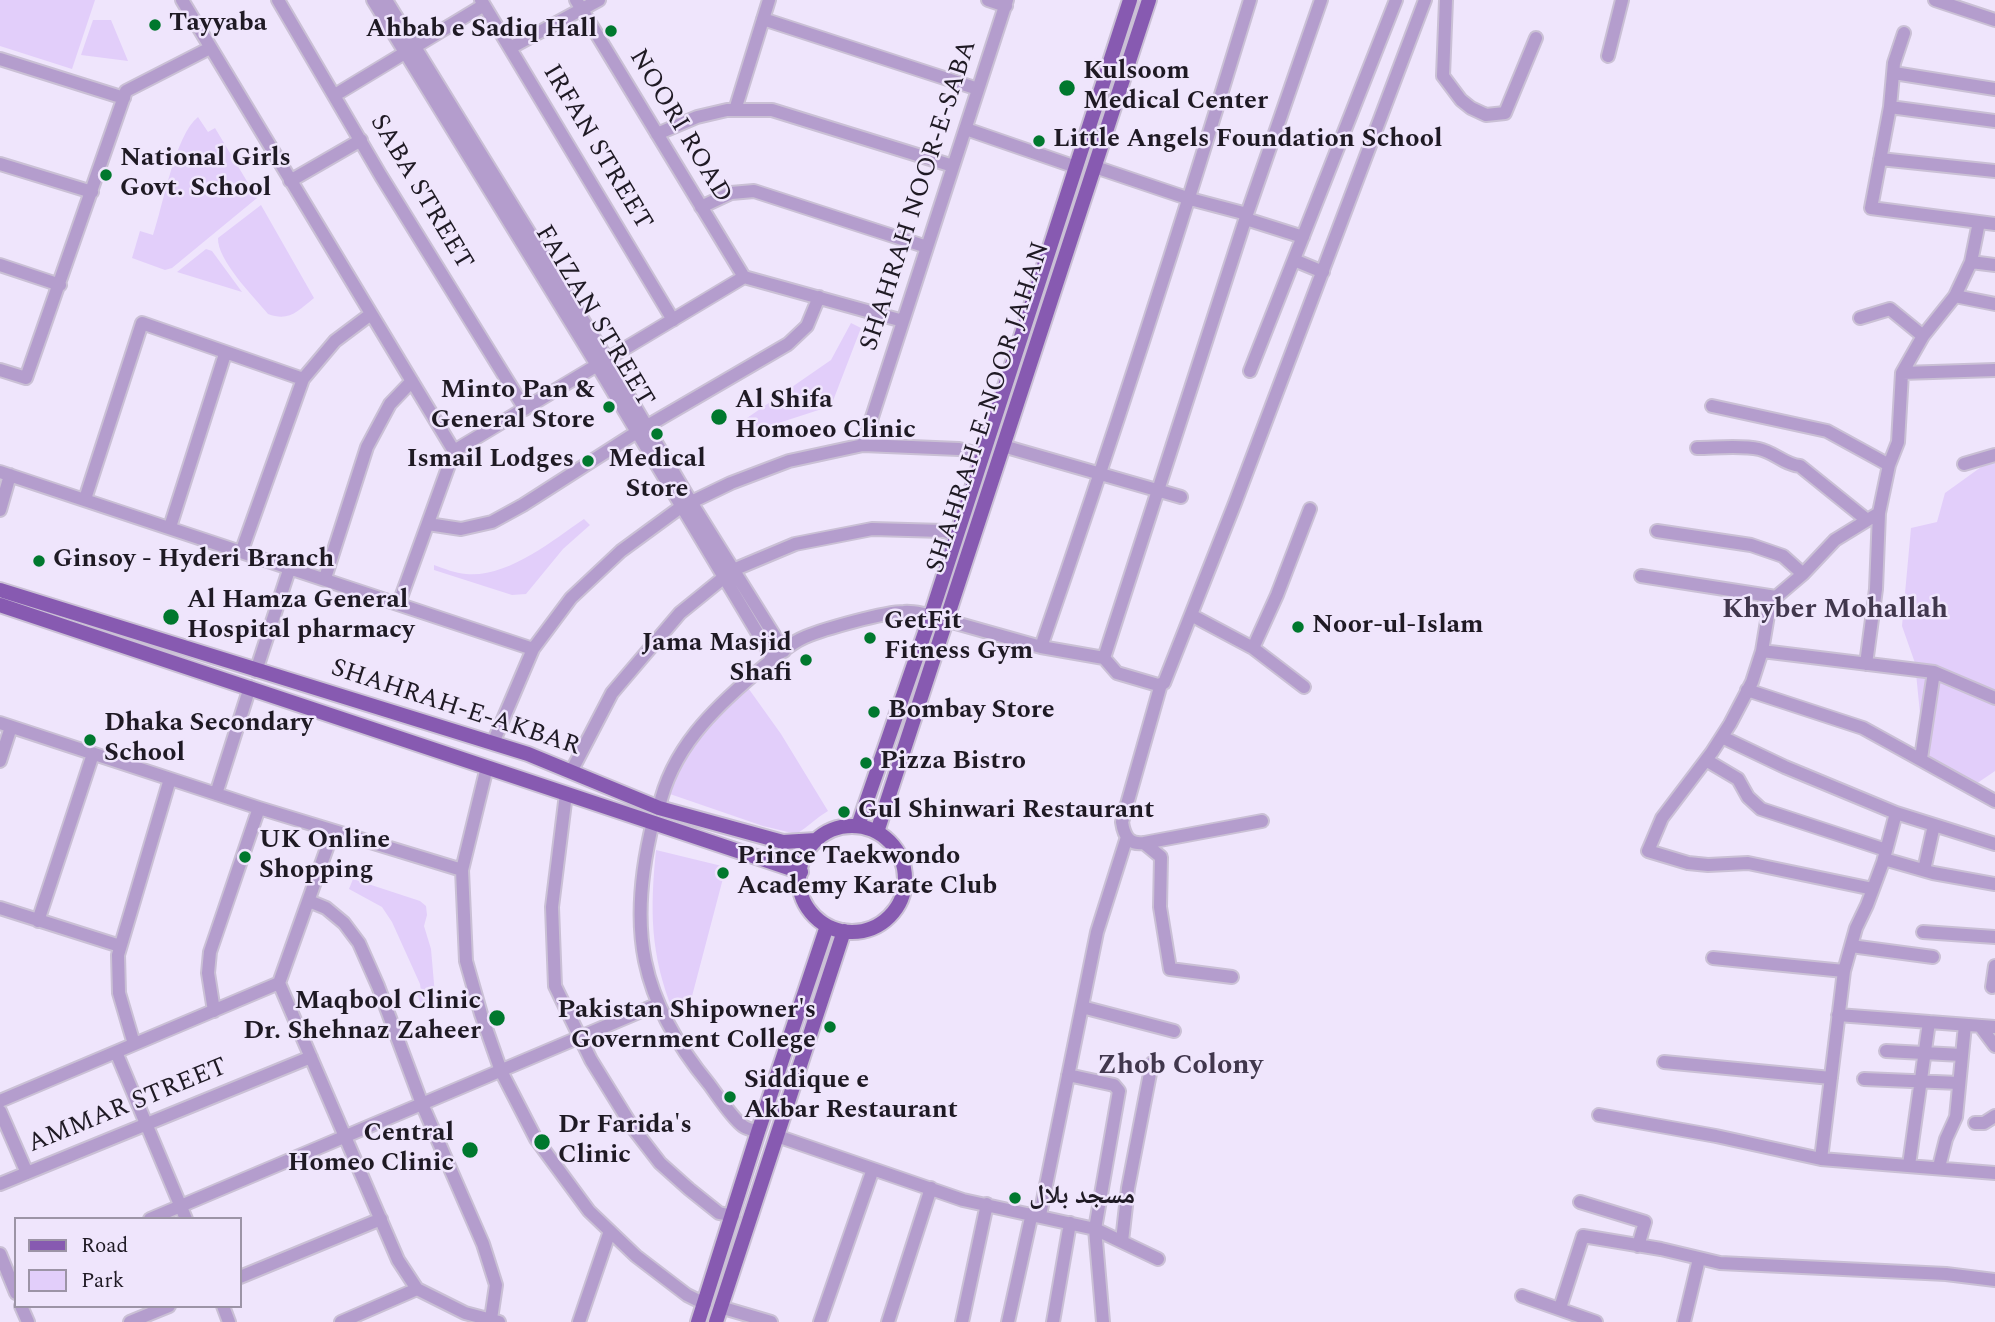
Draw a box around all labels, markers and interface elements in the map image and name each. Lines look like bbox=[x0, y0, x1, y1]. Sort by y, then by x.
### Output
place label: Tayyaba bbox=[169, 9, 267, 41]
place label: Ahbab e Sadiq Hall bbox=[366, 15, 597, 47]
marker: Tayyaba bbox=[147, 17, 163, 33]
marker: Ahbab e Sadiq Hall bbox=[603, 23, 619, 39]
street label: SHAHRAH NOOR-E-SABA bbox=[855, 37, 985, 355]
street label: NOORI ROAD bbox=[621, 44, 737, 210]
place label: Kulsoom Medical Center bbox=[1083, 57, 1268, 119]
street label: IRFAN STREET bbox=[534, 60, 658, 236]
marker: Kulsoom Medical Center bbox=[1057, 78, 1077, 98]
street label: SABA STREET bbox=[361, 110, 479, 276]
place label: Little Angels Foundation School bbox=[1053, 125, 1442, 157]
marker: Little Angels Foundation School bbox=[1031, 133, 1047, 149]
place label: National Girls Govt. School bbox=[120, 144, 291, 206]
marker: National Girls Govt. School bbox=[98, 167, 114, 183]
street label: FAIZAN STREET bbox=[526, 220, 660, 414]
street label: SHAHRAH-E-NOOR JAHAN bbox=[922, 239, 1058, 577]
place label: Minto Pan & General Store bbox=[431, 376, 595, 438]
place label: Al Shifa Homoeo Clinic bbox=[735, 386, 916, 448]
marker: Minto Pan & General Store bbox=[601, 399, 617, 415]
marker: Al Shifa Homoeo Clinic bbox=[709, 407, 729, 427]
marker: Medical Store bbox=[649, 426, 665, 442]
place label: Ismail Lodges bbox=[407, 445, 574, 477]
place label: Medical Store bbox=[608, 445, 706, 506]
marker: Ismail Lodges bbox=[580, 453, 596, 469]
place label: Ginsoy - Hyderi Branch bbox=[53, 545, 334, 577]
marker: Ginsoy - Hyderi Branch bbox=[31, 553, 47, 569]
place label: Al Hamza General Hospital pharmacy bbox=[187, 586, 414, 648]
district label: Khyber Mohallah bbox=[1722, 595, 1948, 629]
marker: Al Hamza General Hospital pharmacy bbox=[161, 607, 181, 627]
place label: GetFit Fitness Gym bbox=[884, 607, 1033, 668]
place label: Noor-ul-Islam bbox=[1312, 611, 1484, 643]
marker: Noor-ul-Islam bbox=[1290, 619, 1306, 635]
place label: Jama Masjid Shafi bbox=[642, 629, 792, 690]
marker: GetFit Fitness Gym bbox=[862, 630, 878, 646]
marker: Jama Masjid Shafi bbox=[798, 652, 814, 668]
street label: SHAHRAH-E-AKBAR bbox=[326, 654, 584, 764]
place label: Bombay Store bbox=[888, 696, 1055, 728]
marker: Bombay Store bbox=[866, 704, 882, 720]
place label: Dhaka Secondary School bbox=[104, 709, 313, 770]
marker: Dhaka Secondary School bbox=[82, 732, 98, 748]
place label: Pizza Bistro bbox=[880, 747, 1026, 779]
marker: Pizza Bistro bbox=[858, 755, 874, 771]
place label: Gul Shinwari Restaurant bbox=[858, 796, 1154, 828]
marker: Gul Shinwari Restaurant bbox=[836, 804, 852, 820]
place label: UK Online Shopping bbox=[259, 826, 390, 888]
place label: Prince Taekwondo Academy Karate Club bbox=[737, 842, 997, 903]
marker: UK Online Shopping bbox=[237, 849, 253, 865]
marker: Prince Taekwondo Academy Karate Club bbox=[715, 865, 731, 881]
place label: Maqbool Clinic Dr. Shehnaz Zaheer bbox=[243, 987, 481, 1048]
place label: Pakistan Shipowner's Government College bbox=[558, 996, 816, 1058]
marker: Maqbool Clinic Dr. Shehnaz Zaheer bbox=[487, 1008, 507, 1028]
marker: Pakistan Shipowner's Government College bbox=[822, 1019, 838, 1035]
district label: Zhob Colony bbox=[1097, 1051, 1263, 1085]
street label: AMMAR STREET bbox=[24, 1053, 232, 1161]
place label: Siddique e Akbar Restaurant bbox=[744, 1066, 958, 1128]
marker: Siddique e Akbar Restaurant bbox=[722, 1089, 738, 1105]
place label: Dr Farida's Clinic bbox=[558, 1111, 692, 1172]
place label: Central Homeo Clinic bbox=[288, 1119, 454, 1180]
marker: Dr Farida's Clinic bbox=[532, 1132, 552, 1152]
marker: Central Homeo Clinic bbox=[460, 1140, 480, 1160]
place label: مسجد بلال bbox=[1029, 1182, 1135, 1214]
marker: مسجد بلال bbox=[1007, 1190, 1023, 1206]
legend bbox=[14, 1217, 242, 1308]
text: Road bbox=[81, 1230, 128, 1262]
text: Park bbox=[81, 1265, 124, 1297]

